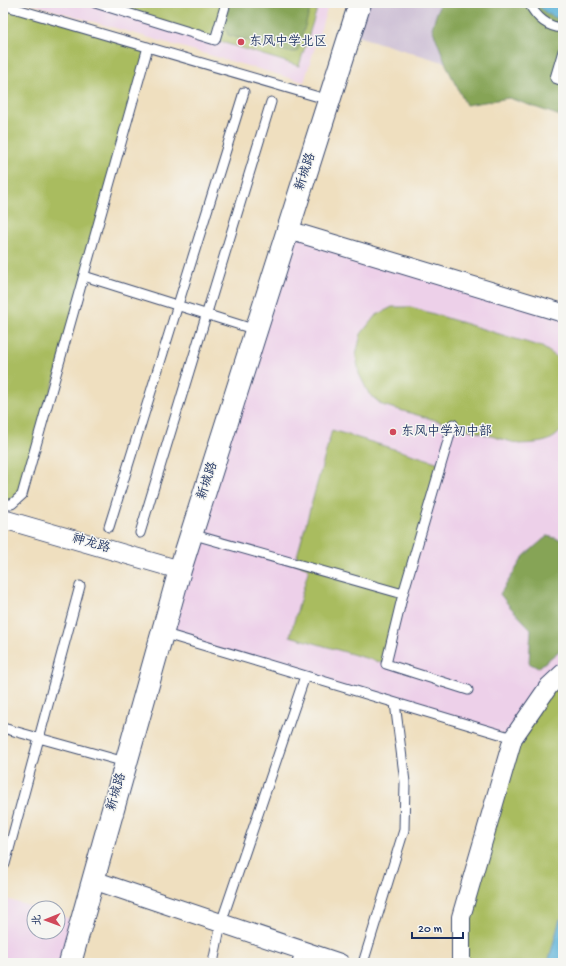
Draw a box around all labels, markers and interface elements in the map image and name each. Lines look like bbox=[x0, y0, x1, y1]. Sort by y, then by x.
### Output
place label: 东风中学北区 bbox=[249, 33, 327, 50]
marker: 东风中学北区 bbox=[236, 37, 246, 47]
street label: 新城路 bbox=[292, 151, 319, 193]
place label: 东风中学初中部 bbox=[401, 423, 492, 440]
marker: 东风中学初中部 bbox=[388, 427, 398, 437]
street label: 新城路 bbox=[194, 460, 221, 502]
street label: 神龙路 bbox=[70, 530, 112, 557]
street label: 新城路 bbox=[103, 771, 130, 813]
north arrow bbox=[26, 900, 66, 940]
scale bar bbox=[412, 914, 463, 940]
text: 北 bbox=[32, 915, 44, 926]
text: 20 m bbox=[418, 923, 443, 937]

